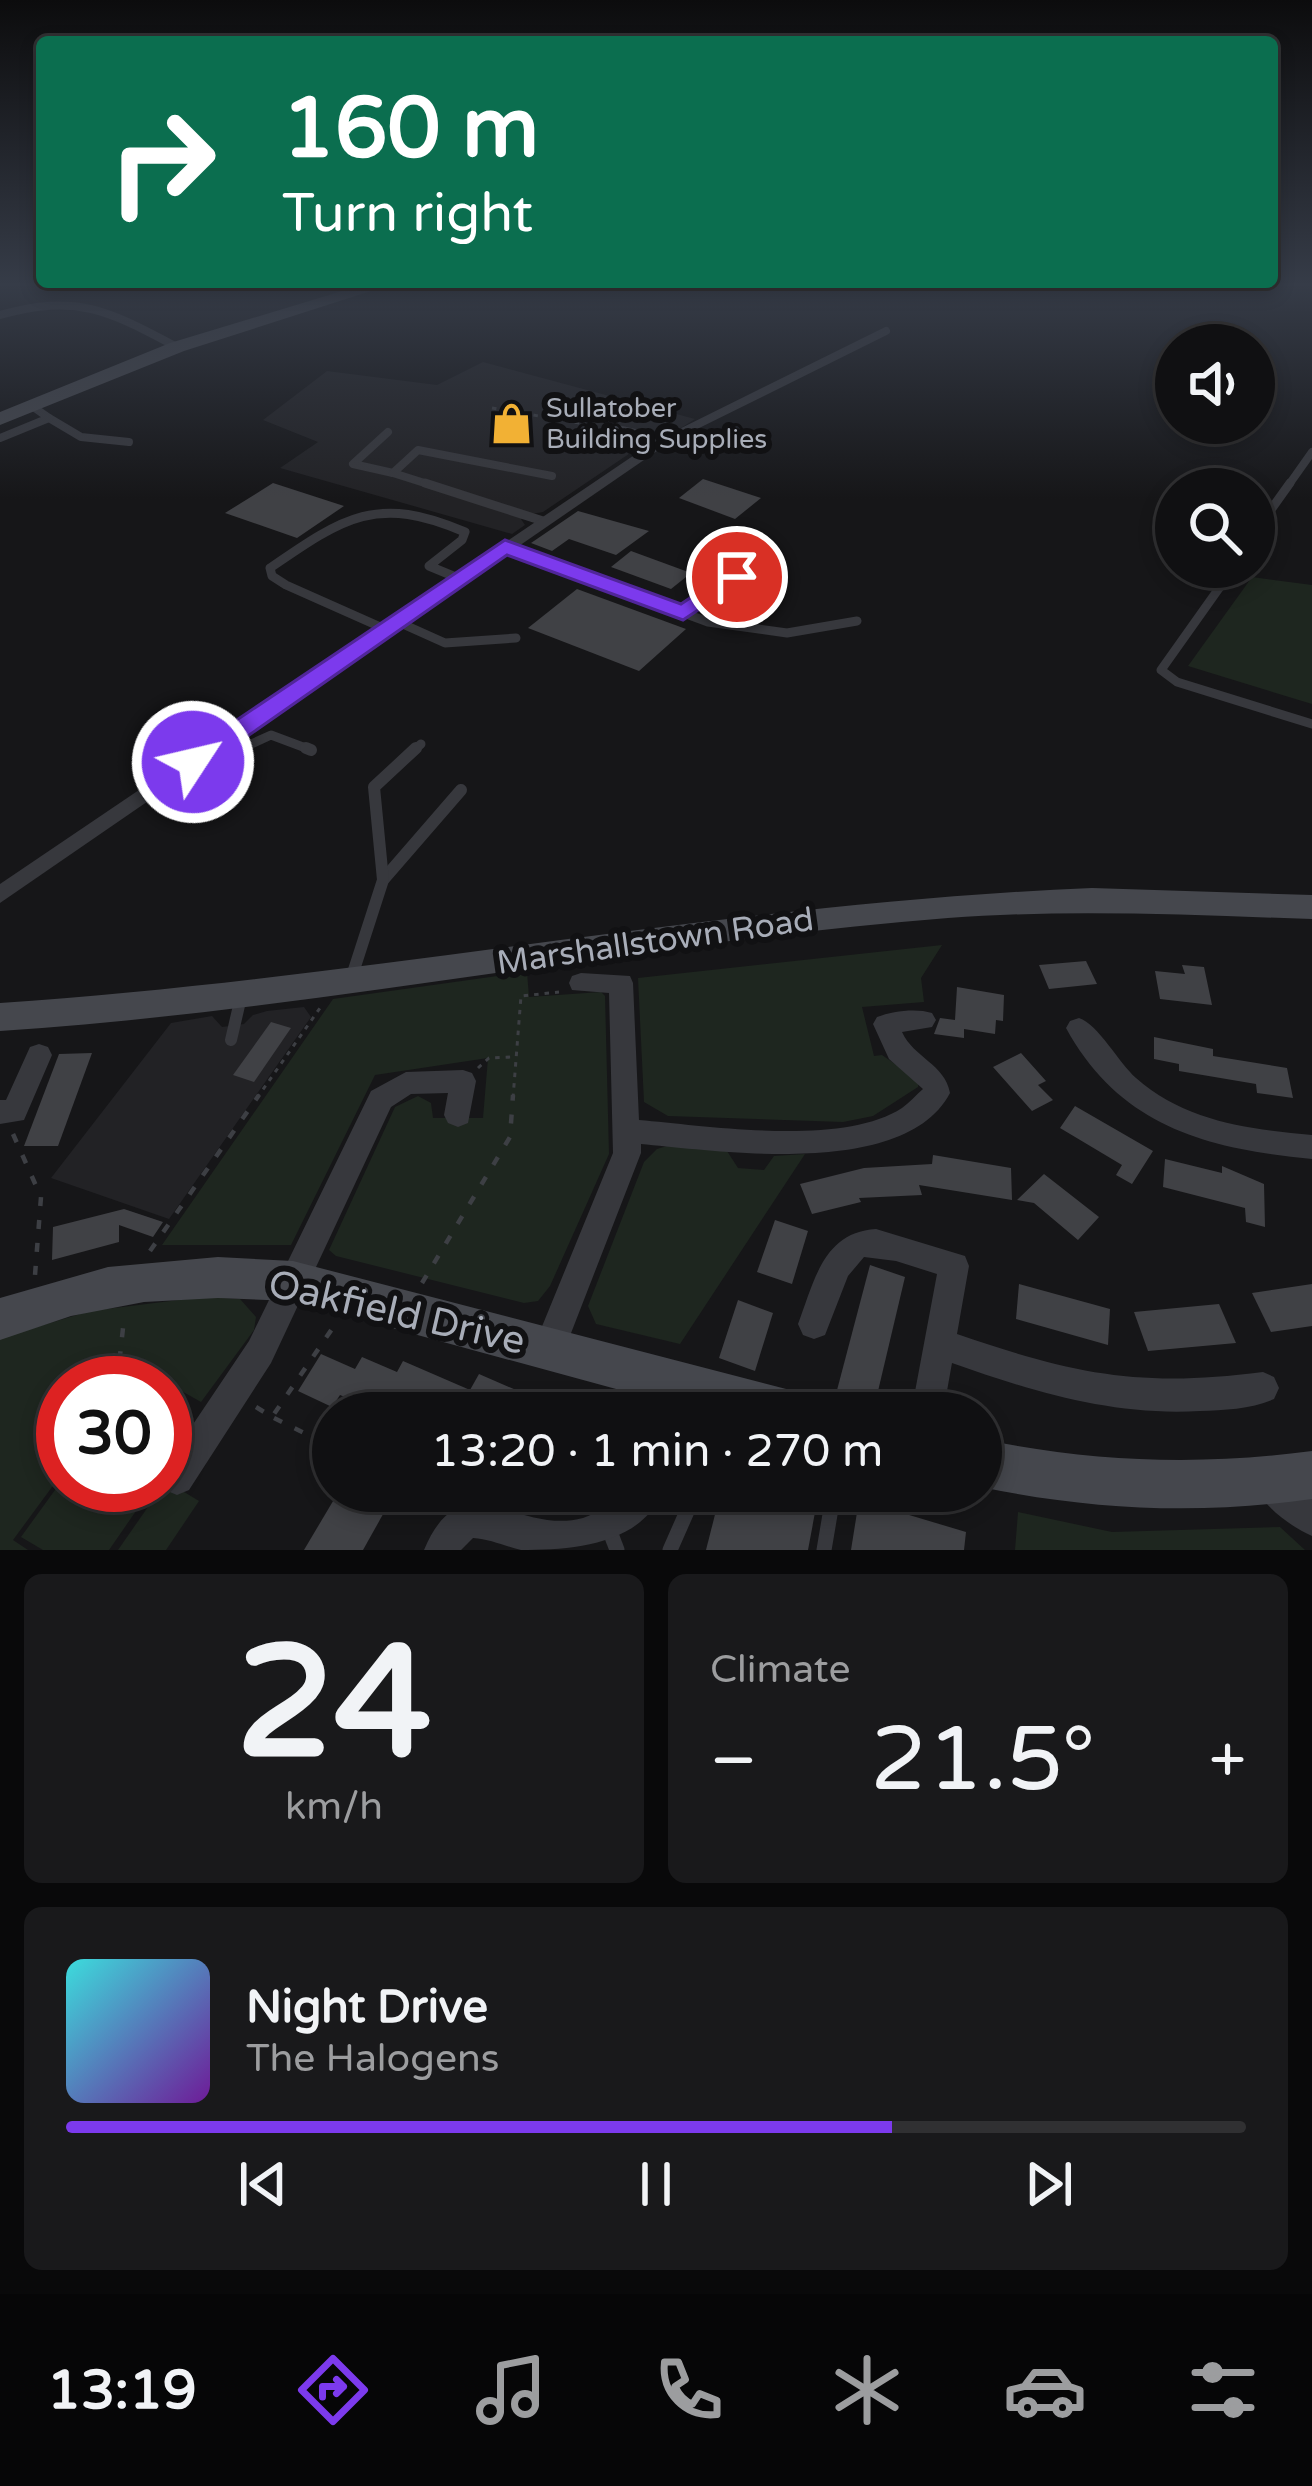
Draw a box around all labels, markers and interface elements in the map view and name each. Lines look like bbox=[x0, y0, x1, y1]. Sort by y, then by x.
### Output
text: 160 m bbox=[282, 79, 539, 180]
icon: right bbox=[84, 84, 240, 240]
text: Turn right bbox=[282, 181, 533, 246]
map controls bbox=[1155, 324, 1275, 588]
button: sound bbox=[1155, 324, 1275, 444]
place label: Sullatober Building Supplies bbox=[546, 392, 767, 456]
shop icon: Sullatober Building Supplies bbox=[489, 401, 535, 447]
button: search bbox=[1155, 468, 1275, 588]
pin bbox=[686, 526, 788, 628]
icon: arrive bbox=[704, 544, 770, 610]
position arrow bbox=[130, 699, 256, 825]
street label: Marshallstown Road bbox=[494, 900, 816, 983]
street label: Oakfield Drive bbox=[264, 1260, 530, 1365]
speed limit sign: 30 bbox=[36, 1356, 192, 1512]
text: 13:20 · 1 min · 270 m bbox=[431, 1425, 883, 1479]
text: 24 bbox=[236, 1611, 432, 1799]
text: Climate bbox=[710, 1646, 850, 1693]
text: 21.5° bbox=[870, 1706, 1096, 1815]
text: − bbox=[710, 1721, 757, 1801]
text: + bbox=[1209, 1721, 1246, 1801]
text: km/h bbox=[285, 1783, 383, 1830]
text: Night Drive bbox=[246, 1981, 488, 2035]
text: The Halogens bbox=[246, 2035, 499, 2082]
icon: previous bbox=[230, 2151, 296, 2217]
icon: pause bbox=[623, 2151, 689, 2217]
icon: next bbox=[1016, 2151, 1082, 2217]
icon: directions bbox=[291, 2348, 375, 2432]
icon: music bbox=[469, 2348, 553, 2432]
icon: phone bbox=[647, 2348, 731, 2432]
icon: climate bbox=[825, 2348, 909, 2432]
icon: car bbox=[1003, 2348, 1087, 2432]
icon: filters bbox=[1181, 2348, 1265, 2432]
text: 13:19 bbox=[47, 2358, 197, 2423]

